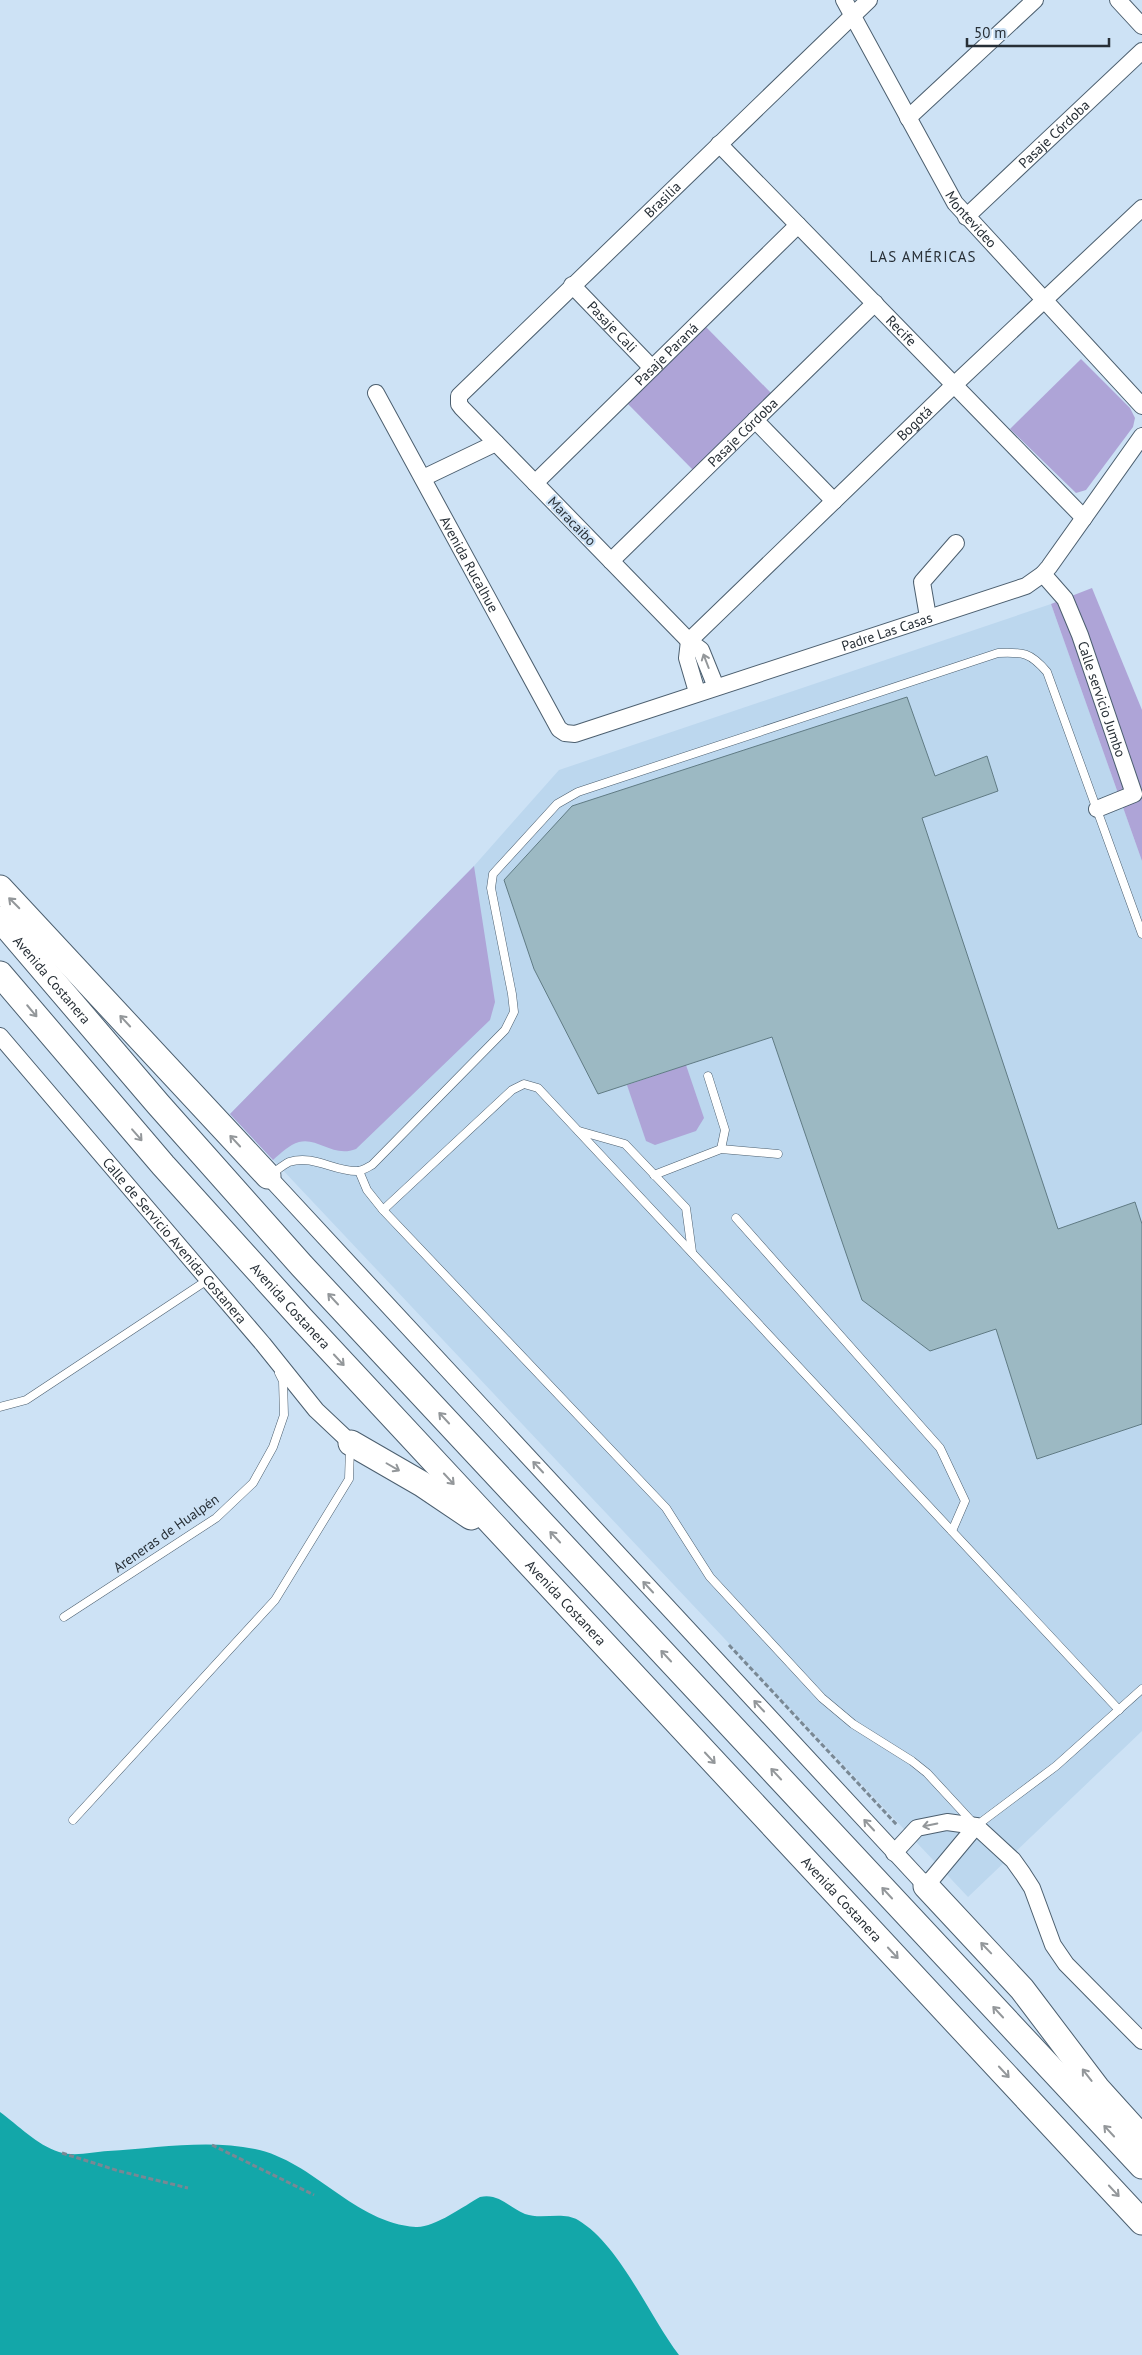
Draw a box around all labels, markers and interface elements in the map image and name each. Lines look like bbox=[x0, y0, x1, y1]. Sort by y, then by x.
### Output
scale bar bbox=[967, 15, 1110, 47]
text: 50 m bbox=[974, 23, 1007, 42]
street label: Pasaje Córdoba bbox=[1015, 96, 1093, 172]
street label: Brasilia bbox=[640, 178, 685, 221]
street label: Montevideo bbox=[941, 188, 1001, 252]
district label: LAS AMÉRICAS bbox=[870, 247, 976, 266]
street label: Pasaje Cali bbox=[583, 297, 641, 356]
street label: Recife bbox=[882, 312, 920, 350]
street label: Pasaje Paraná bbox=[631, 319, 702, 389]
street label: Pasaje Córdoba bbox=[704, 394, 782, 471]
street label: Bogotá bbox=[893, 402, 936, 444]
street label: Maracaibo bbox=[544, 493, 600, 549]
street label: Avenida Rucalhue bbox=[436, 513, 503, 615]
street label: Padre Las Casas bbox=[839, 608, 935, 655]
street label: Calle servicio Jumbo bbox=[1074, 639, 1130, 760]
one-way arrow bbox=[701, 654, 710, 669]
one-way arrow bbox=[8, 896, 20, 909]
street label: Avenida Costanera bbox=[9, 932, 95, 1028]
one-way arrow bbox=[26, 1004, 37, 1017]
one-way arrow bbox=[119, 1015, 131, 1028]
one-way arrow bbox=[131, 1128, 143, 1141]
one-way arrow bbox=[229, 1134, 241, 1147]
street label: Calle de Servicio Avenida Costanera bbox=[99, 1154, 251, 1328]
street label: Avenida Costanera bbox=[247, 1259, 334, 1353]
one-way arrow bbox=[327, 1293, 339, 1306]
one-way arrow bbox=[333, 1353, 345, 1366]
one-way arrow bbox=[438, 1412, 450, 1425]
one-way arrow bbox=[532, 1461, 544, 1474]
one-way arrow bbox=[386, 1462, 400, 1472]
one-way arrow bbox=[443, 1473, 455, 1486]
street label: Areneras de Hualpén bbox=[110, 1490, 222, 1576]
one-way arrow bbox=[549, 1531, 561, 1543]
street label: Avenida Costanera bbox=[522, 1556, 610, 1649]
one-way arrow bbox=[642, 1580, 654, 1593]
one-way arrow bbox=[660, 1649, 672, 1662]
one-way arrow bbox=[753, 1699, 765, 1712]
one-way arrow bbox=[704, 1751, 716, 1764]
one-way arrow bbox=[770, 1768, 782, 1781]
one-way arrow bbox=[863, 1819, 875, 1832]
one-way arrow bbox=[923, 1821, 939, 1830]
street label: Avenida Costanera bbox=[798, 1853, 886, 1946]
one-way arrow bbox=[881, 1887, 893, 1899]
one-way arrow bbox=[980, 1942, 992, 1955]
one-way arrow bbox=[887, 1947, 899, 1959]
one-way arrow bbox=[992, 2005, 1004, 2018]
one-way arrow bbox=[998, 2066, 1010, 2079]
one-way arrow bbox=[1082, 2068, 1092, 2082]
one-way arrow bbox=[1103, 2124, 1115, 2137]
one-way arrow bbox=[1108, 2185, 1120, 2198]

